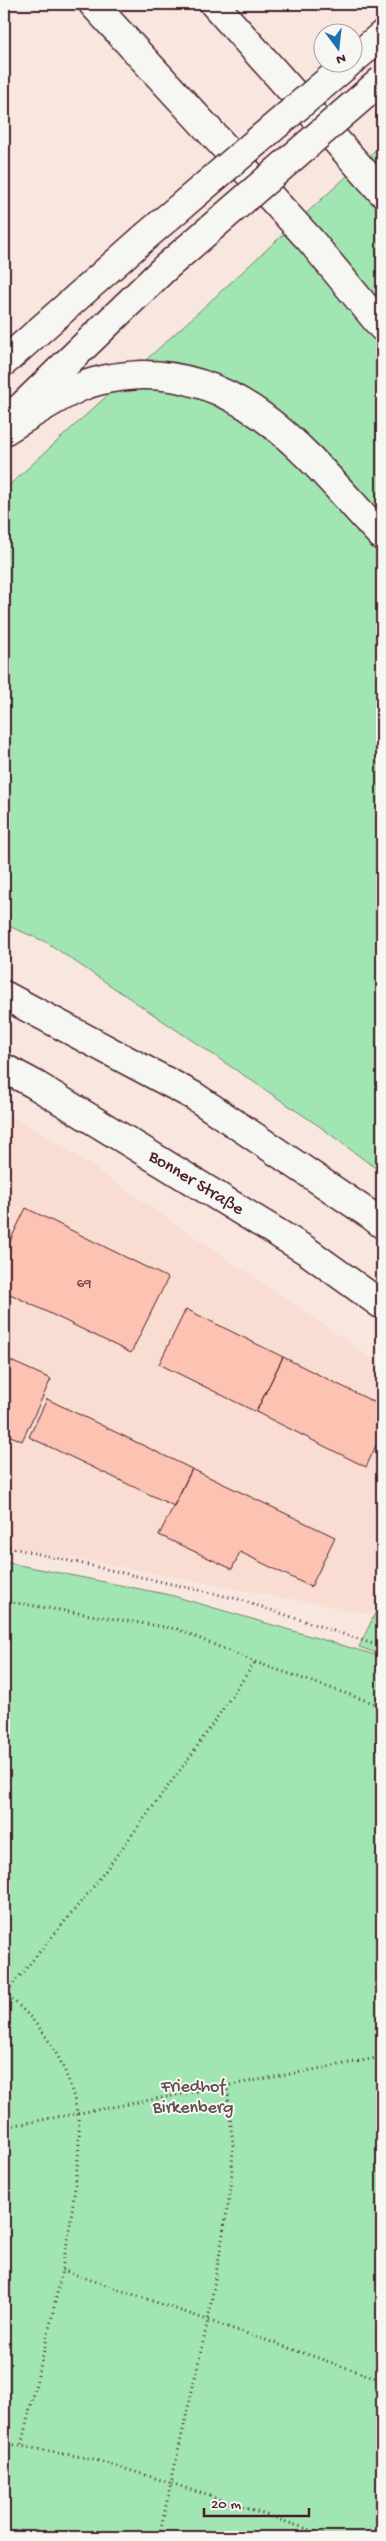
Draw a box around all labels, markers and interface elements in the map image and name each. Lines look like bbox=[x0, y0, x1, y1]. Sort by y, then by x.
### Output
north arrow bbox=[314, 22, 364, 72]
text: N bbox=[334, 49, 347, 68]
street label: Bonner Straße bbox=[144, 1146, 248, 1221]
house number: 69 bbox=[76, 1275, 92, 1293]
park label: Friedhof Birkenberg bbox=[152, 2077, 233, 2119]
scale bar bbox=[204, 2486, 308, 2518]
text: 20 m bbox=[211, 2496, 241, 2514]

